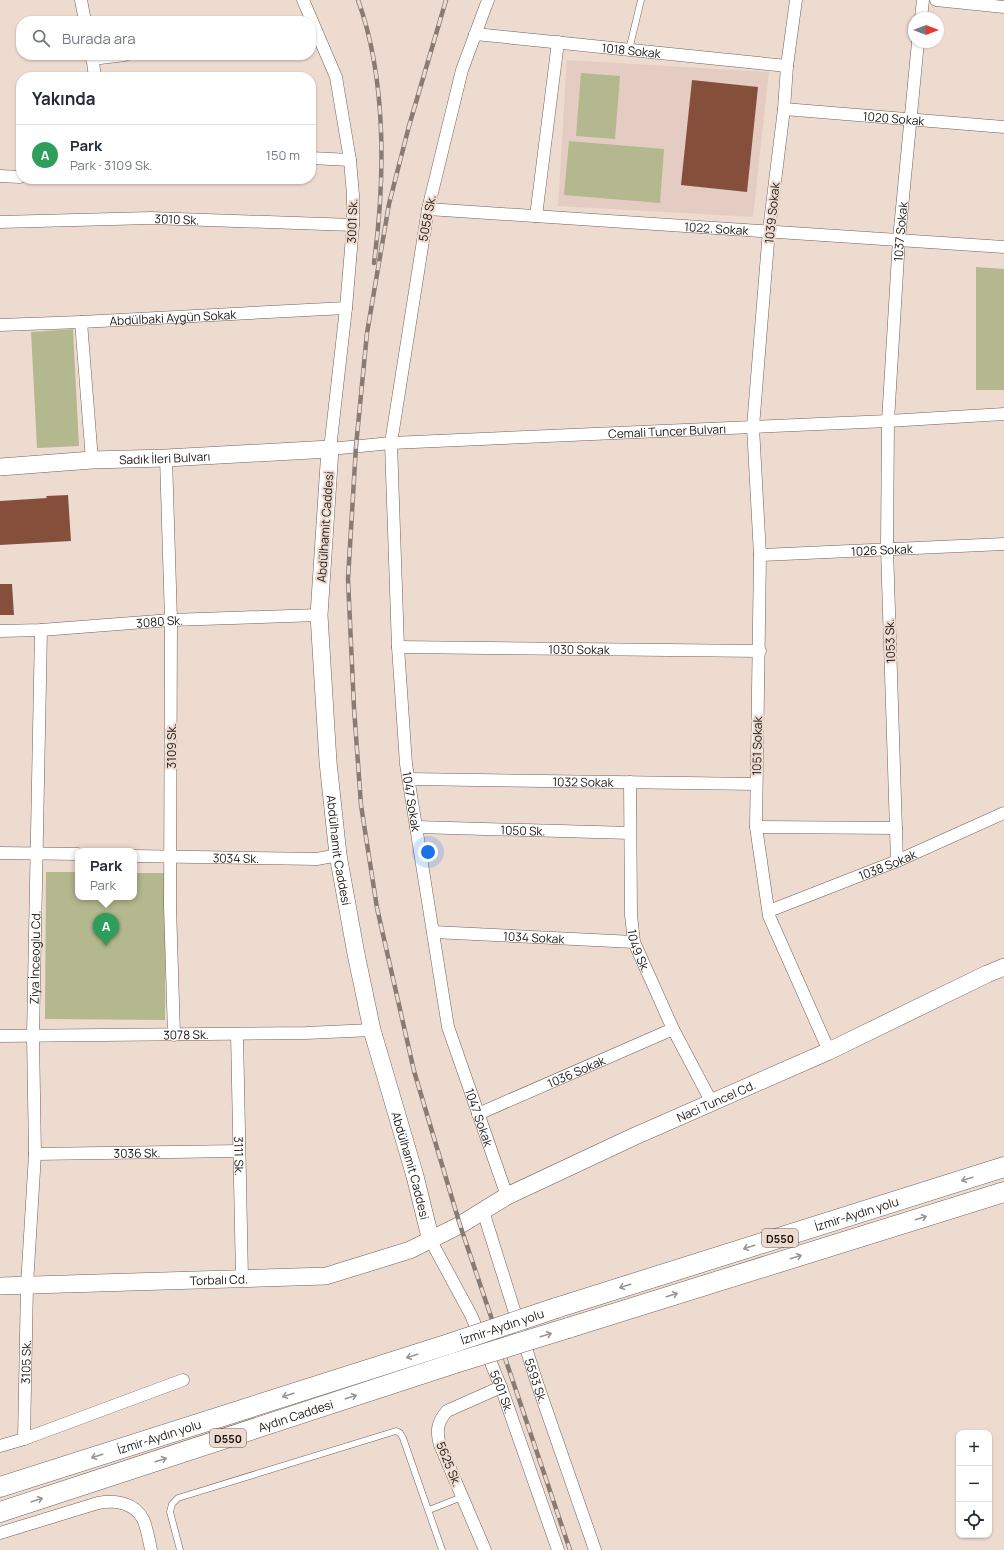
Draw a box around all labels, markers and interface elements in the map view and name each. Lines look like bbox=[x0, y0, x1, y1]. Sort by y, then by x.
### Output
north arrow bbox=[908, 12, 944, 48]
search box bbox=[16, 16, 316, 60]
icon: search bbox=[30, 27, 52, 49]
text: Burada ara bbox=[62, 28, 136, 49]
street label: 1018 Sokak bbox=[601, 39, 663, 62]
text: Yakında bbox=[32, 87, 96, 110]
street label: 1020 Sokak bbox=[862, 107, 926, 129]
text: Park bbox=[70, 135, 102, 156]
text: A bbox=[41, 146, 49, 164]
text: 150 m bbox=[266, 146, 300, 164]
text: Park · 3109 Sk. bbox=[70, 156, 153, 174]
street label: 1039 Sokak bbox=[760, 180, 784, 245]
street label: 5058 Sk. bbox=[414, 193, 440, 243]
street label: 3001 Sk. bbox=[343, 198, 361, 244]
street label: 1037 Sokak bbox=[889, 200, 911, 262]
street label: 3010 Sk. bbox=[154, 210, 200, 228]
street label: 1022. Sokak bbox=[684, 217, 750, 239]
street label: Abdülbaki Aygün Sokak bbox=[109, 305, 238, 329]
street label: Cemali Tuncer Bulvarı bbox=[608, 420, 727, 442]
street label: Sadık İleri Bulvarı bbox=[119, 447, 211, 468]
street label: Abdülhamit Caddesi bbox=[313, 471, 337, 583]
street label: 1026 Sokak bbox=[851, 540, 914, 559]
street label: 3080 Sk. bbox=[136, 611, 183, 631]
street label: 1053 Sk. bbox=[881, 619, 899, 663]
street label: 1030 Sokak bbox=[548, 640, 611, 658]
street label: 1051 Sokak bbox=[748, 715, 766, 776]
street label: 3109 Sk. bbox=[163, 724, 180, 768]
street label: 1047 Sokak bbox=[399, 770, 425, 834]
street label: 1032 Sokak bbox=[552, 773, 615, 790]
street label: Abdülhamit Caddesi bbox=[323, 794, 355, 907]
street label: 1050 Sk. bbox=[500, 821, 546, 839]
your location bbox=[418, 842, 438, 862]
street label: 1038 Sokak bbox=[856, 845, 920, 884]
popup bbox=[75, 848, 137, 900]
street label: 3034 Sk. bbox=[213, 849, 259, 867]
text: Park bbox=[90, 855, 122, 876]
text: Park bbox=[90, 876, 116, 894]
street label: Ziya İnceoglu Cd. bbox=[25, 910, 44, 1005]
pin: A bbox=[93, 913, 119, 946]
street label: 1034 Sokak bbox=[503, 927, 566, 947]
street label: 1049 Sk. bbox=[624, 928, 655, 975]
street label: 3078 Sk. bbox=[163, 1025, 209, 1043]
street label: 1036 Sokak bbox=[544, 1051, 609, 1091]
street label: Naci Tuncel Cd. bbox=[674, 1076, 758, 1125]
street label: 1047 Sokak bbox=[461, 1086, 498, 1150]
street label: Abdülhamit Caddesi bbox=[388, 1109, 434, 1221]
street label: 3111 Sk. bbox=[231, 1136, 248, 1176]
street label: 3036 Sk. bbox=[113, 1144, 161, 1161]
one-way arrow bbox=[960, 1176, 973, 1183]
street label: İzmir-Aydın yolu bbox=[812, 1192, 901, 1235]
one-way arrow bbox=[914, 1214, 927, 1221]
road number: D550 bbox=[762, 1229, 798, 1247]
one-way arrow bbox=[743, 1244, 756, 1251]
one-way arrow bbox=[790, 1253, 803, 1260]
street label: Torbalı Cd. bbox=[190, 1270, 248, 1289]
one-way arrow bbox=[619, 1283, 632, 1290]
one-way arrow bbox=[666, 1291, 679, 1298]
street label: İzmir-Aydın yolu bbox=[458, 1304, 546, 1348]
one-way arrow bbox=[539, 1331, 552, 1338]
street label: 3105 Sk. bbox=[17, 1340, 34, 1384]
one-way arrow bbox=[406, 1352, 418, 1360]
street label: 5593 Sk. bbox=[521, 1356, 552, 1406]
street label: 5601 Sk. bbox=[486, 1367, 518, 1416]
one-way arrow bbox=[282, 1392, 295, 1399]
one-way arrow bbox=[344, 1393, 357, 1400]
street label: Aydın Caddesi bbox=[256, 1395, 335, 1435]
street label: İzmir-Aydın yolu bbox=[115, 1415, 203, 1458]
road number: D550 bbox=[210, 1429, 246, 1447]
map controls bbox=[956, 1430, 992, 1538]
button: + bbox=[956, 1430, 992, 1466]
street label: 5625 Sk. bbox=[432, 1439, 466, 1489]
one-way arrow bbox=[91, 1453, 104, 1460]
one-way arrow bbox=[154, 1456, 167, 1463]
button: − bbox=[956, 1466, 992, 1502]
one-way arrow bbox=[31, 1496, 43, 1504]
button: locate bbox=[956, 1502, 992, 1538]

